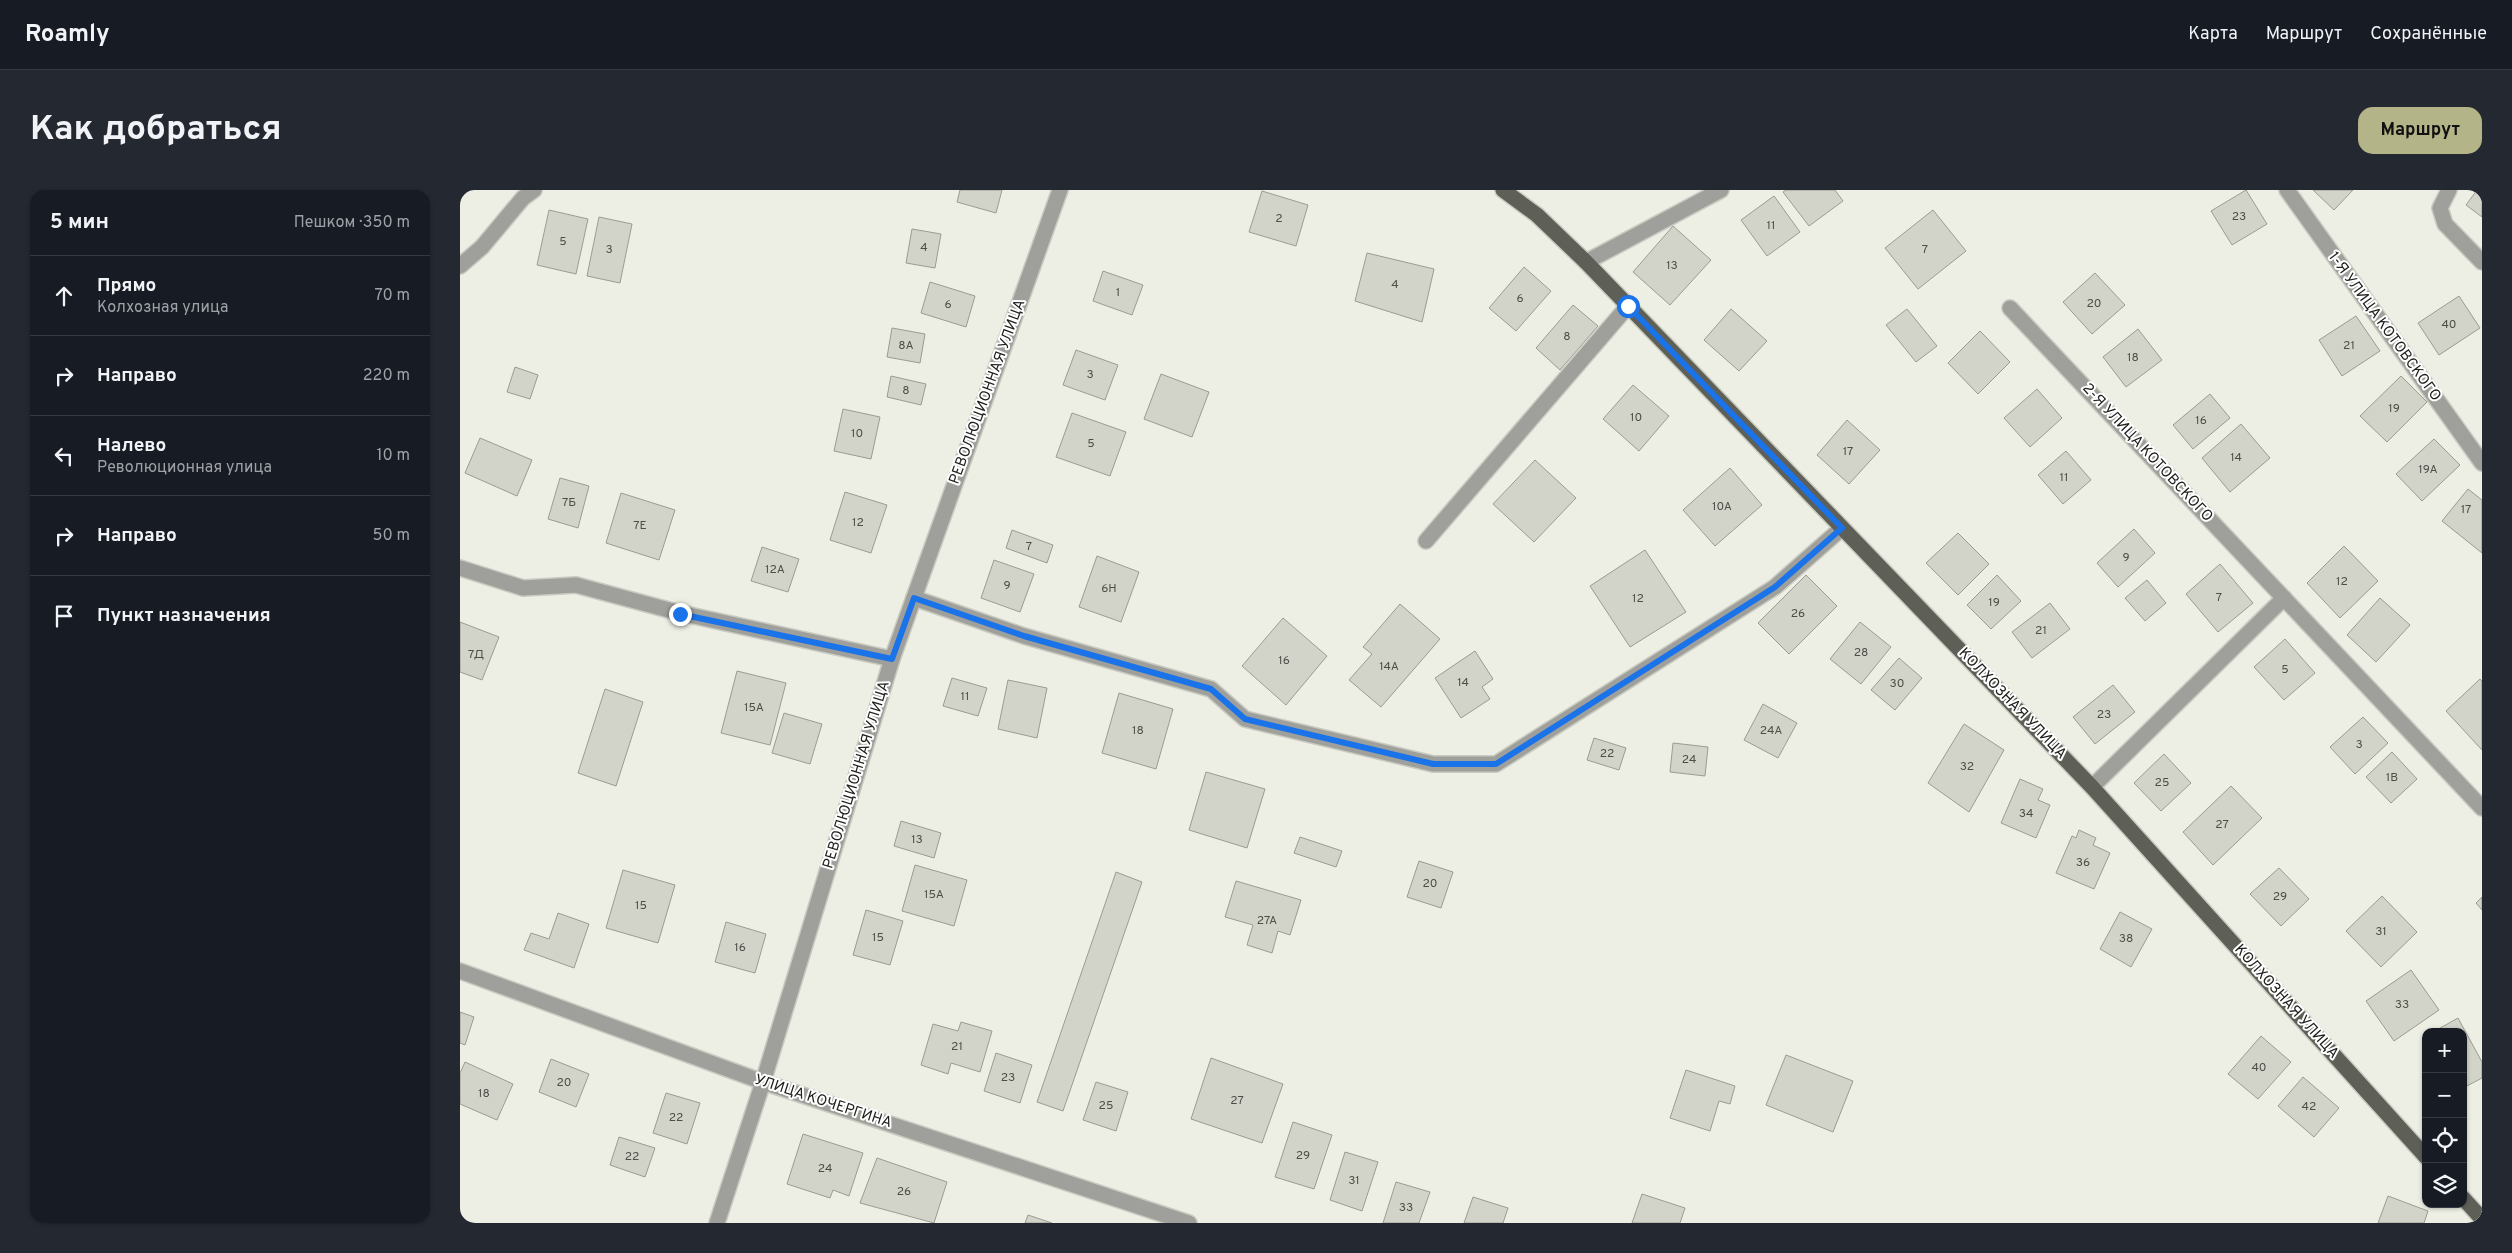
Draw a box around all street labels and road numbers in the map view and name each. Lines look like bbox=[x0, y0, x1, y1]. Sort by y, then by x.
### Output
street label: 1-Я УЛИЦА КОТОВСКОГО bbox=[2323, 249, 2445, 405]
street label: РЕВОЛЮЦИОННАЯ УЛИЦА bbox=[946, 297, 1030, 487]
street label: 2-Я УЛИЦА КОТОВСКОГО bbox=[2078, 380, 2216, 526]
street label: КОЛХОЗНАЯ УЛИЦА bbox=[1954, 644, 2070, 764]
street label: РЕВОЛЮЦИОННАЯ УЛИЦА bbox=[819, 679, 895, 871]
street label: КОЛХОЗНАЯ УЛИЦА bbox=[2230, 941, 2342, 1063]
street label: УЛИЦА КОЧЕРГИНА bbox=[752, 1071, 894, 1133]

